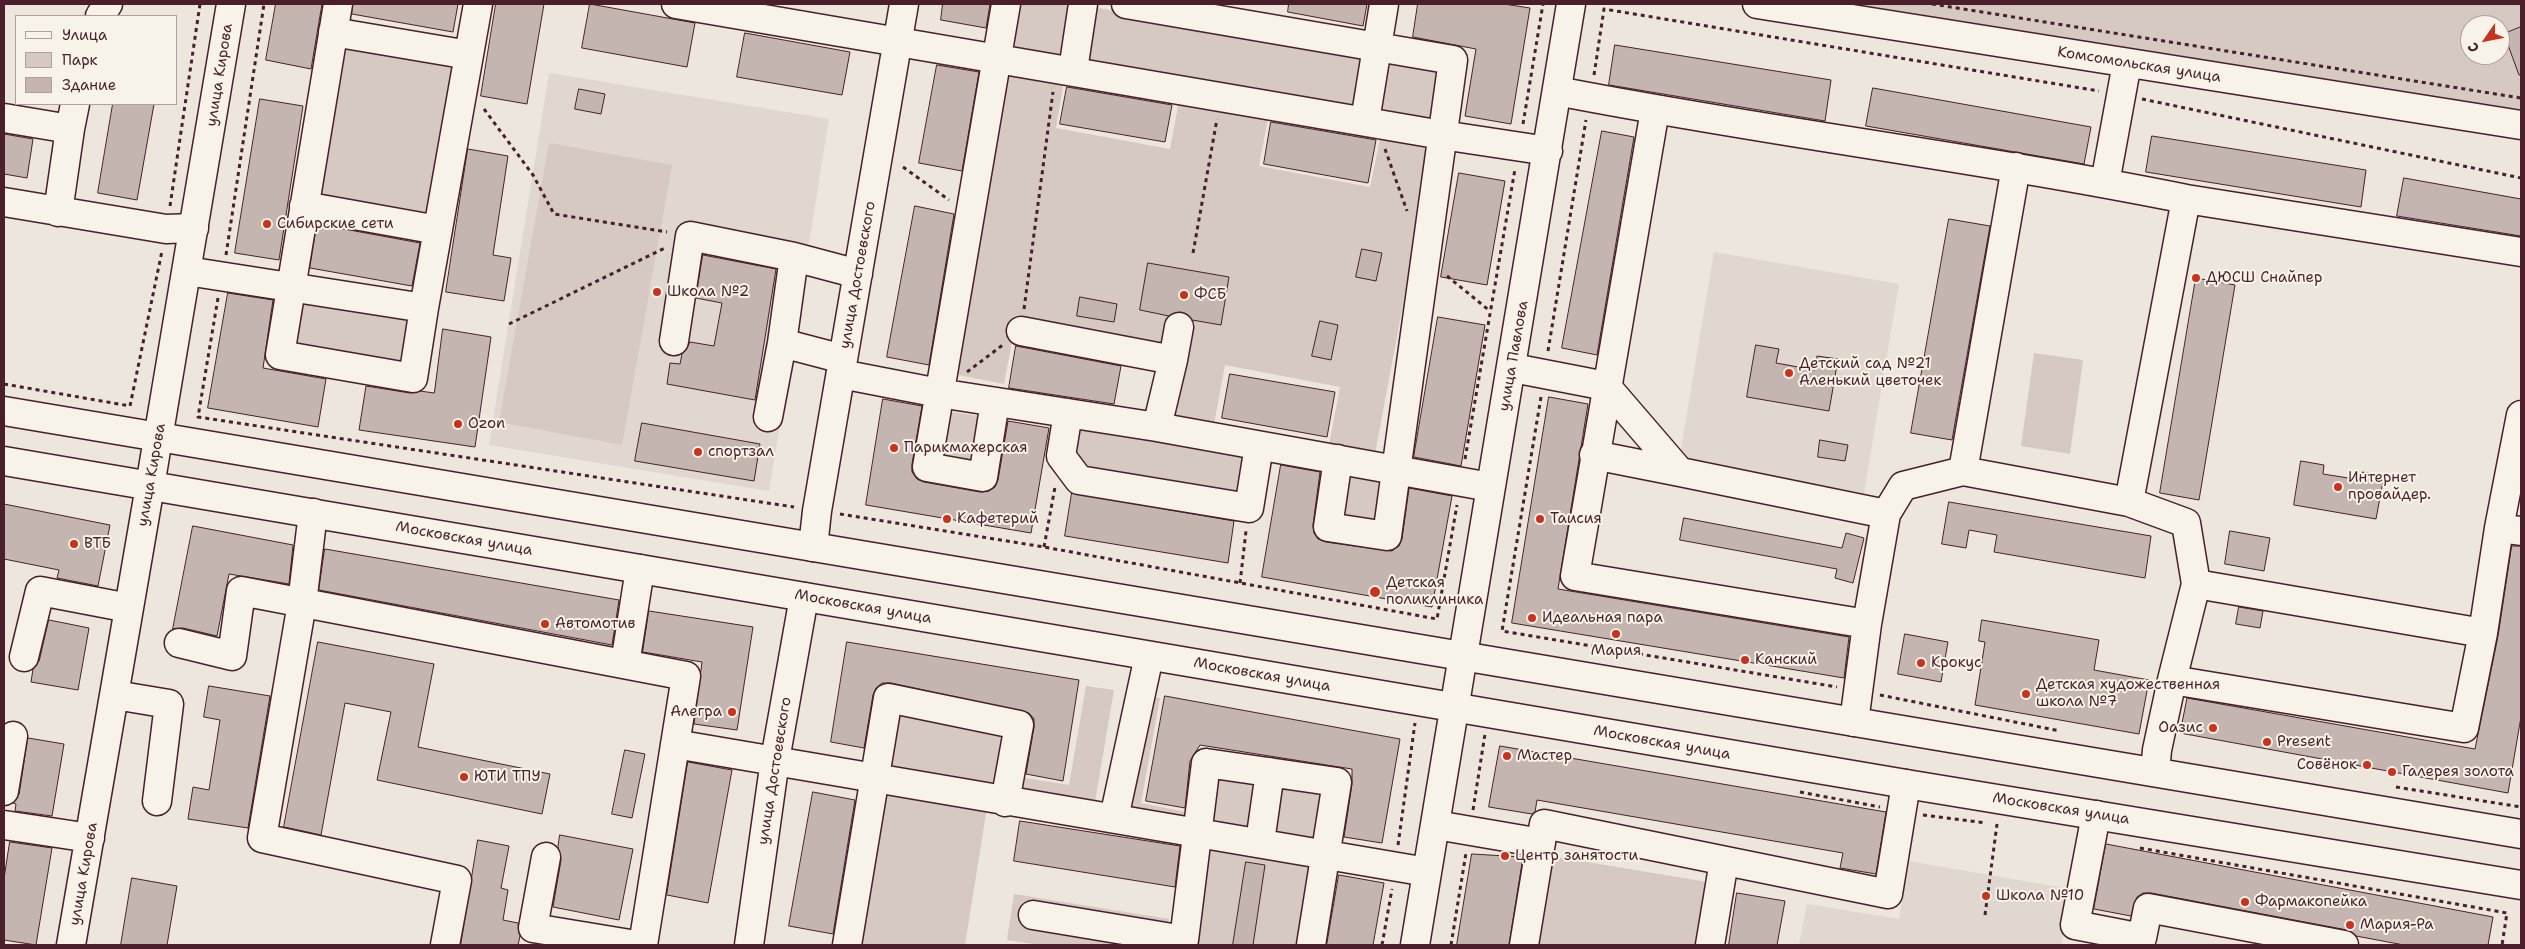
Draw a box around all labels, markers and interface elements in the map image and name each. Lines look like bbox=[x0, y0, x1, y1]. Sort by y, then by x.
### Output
legend bbox=[15, 15, 178, 105]
north arrow bbox=[2460, 15, 2510, 65]
street label: улица Кирова bbox=[203, 22, 237, 128]
text: Улица bbox=[62, 25, 107, 45]
text: С bbox=[2463, 39, 2483, 56]
street label: Комсомольская улица bbox=[2056, 43, 2222, 87]
text: Парк bbox=[62, 50, 98, 70]
text: Здание bbox=[62, 75, 116, 95]
street label: улица Достоевского bbox=[836, 200, 880, 350]
place label: Сибирские сети bbox=[277, 215, 394, 233]
marker: Сибирские сети bbox=[261, 218, 273, 230]
place label: ДЮСШ Снайпер bbox=[2206, 269, 2322, 287]
marker: ДЮСШ Снайпер bbox=[2190, 272, 2202, 284]
place label: Школа №2 bbox=[667, 283, 749, 301]
marker: Школа №2 bbox=[651, 286, 663, 298]
place label: ФСБ bbox=[1194, 286, 1226, 304]
marker: ФСБ bbox=[1178, 289, 1190, 301]
street label: улица Павлова bbox=[1495, 299, 1533, 413]
place label: Детский сад №21 Аленький цветочек bbox=[1799, 355, 1941, 390]
marker: Детский сад №21 Аленький цветочек bbox=[1783, 367, 1795, 379]
place label: Ozon bbox=[468, 415, 505, 433]
marker: Ozon bbox=[452, 418, 464, 430]
street label: улица Кирова bbox=[134, 422, 170, 528]
place label: Парикмахерская bbox=[904, 439, 1028, 457]
marker: Парикмахерская bbox=[888, 442, 900, 454]
place label: спортзал bbox=[708, 443, 774, 461]
marker: спортзал bbox=[692, 446, 704, 458]
place label: Интернет провайдер. bbox=[2348, 469, 2431, 504]
marker: Интернет провайдер. bbox=[2332, 481, 2344, 493]
place label: Кафетерий bbox=[957, 510, 1039, 528]
place label: Таисия bbox=[1550, 510, 1602, 528]
marker: Кафетерий bbox=[941, 513, 953, 525]
marker: Таисия bbox=[1534, 513, 1546, 525]
street label: Московская улица bbox=[394, 518, 534, 560]
place label: ВТБ bbox=[84, 535, 111, 553]
marker: ВТБ bbox=[68, 538, 80, 550]
place label: Детская поликлиника bbox=[1386, 574, 1483, 609]
marker: Детская поликлиника bbox=[1368, 585, 1382, 599]
street label: Московская улица bbox=[793, 586, 933, 628]
place label: Идеальная пара bbox=[1542, 609, 1663, 627]
marker: Идеальная пара bbox=[1526, 612, 1538, 624]
place label: Автомотив bbox=[555, 615, 635, 633]
marker: Автомотив bbox=[539, 618, 551, 630]
marker: Мария bbox=[1610, 628, 1622, 640]
place label: Мария bbox=[1591, 642, 1641, 660]
place label: Канский bbox=[1755, 651, 1817, 669]
street label: Московская улица bbox=[1192, 654, 1332, 696]
marker: Канский bbox=[1739, 654, 1751, 666]
place label: Крокус bbox=[1931, 654, 1982, 672]
marker: Крокус bbox=[1915, 657, 1927, 669]
place label: Детская художественная школа №7 bbox=[2036, 676, 2220, 711]
marker: Детская художественная школа №7 bbox=[2020, 688, 2032, 700]
street label: улица Достоевского bbox=[754, 696, 796, 846]
place label: Алегра bbox=[670, 703, 722, 721]
marker: Алегра bbox=[726, 706, 738, 718]
place label: Оазис bbox=[2158, 719, 2203, 737]
street label: Московская улица bbox=[1592, 722, 1732, 764]
marker: Оазис bbox=[2207, 722, 2219, 734]
place label: Present bbox=[2277, 733, 2331, 751]
marker: Present bbox=[2261, 736, 2273, 748]
place label: Мастер bbox=[1517, 747, 1572, 765]
marker: Мастер bbox=[1501, 750, 1513, 762]
place label: Совёнок bbox=[2297, 756, 2357, 774]
marker: Совёнок bbox=[2361, 759, 2373, 771]
place label: Галерея золота bbox=[2402, 763, 2514, 781]
marker: Галерея золота bbox=[2386, 766, 2398, 778]
place label: ЮТИ ТПУ bbox=[474, 768, 541, 786]
marker: ЮТИ ТПУ bbox=[458, 771, 470, 783]
street label: Московская улица bbox=[1991, 789, 2131, 829]
street label: улица Кирова bbox=[66, 821, 102, 927]
place label: Центр занятости bbox=[1515, 847, 1638, 865]
marker: Центр занятости bbox=[1499, 850, 1511, 862]
place label: Школа №10 bbox=[1996, 887, 2084, 905]
marker: Школа №10 bbox=[1980, 890, 1992, 902]
place label: Фармакопейка bbox=[2255, 893, 2367, 911]
marker: Фармакопейка bbox=[2239, 896, 2251, 908]
place label: Мария-Ра bbox=[2360, 916, 2434, 934]
marker: Мария-Ра bbox=[2344, 919, 2356, 931]

